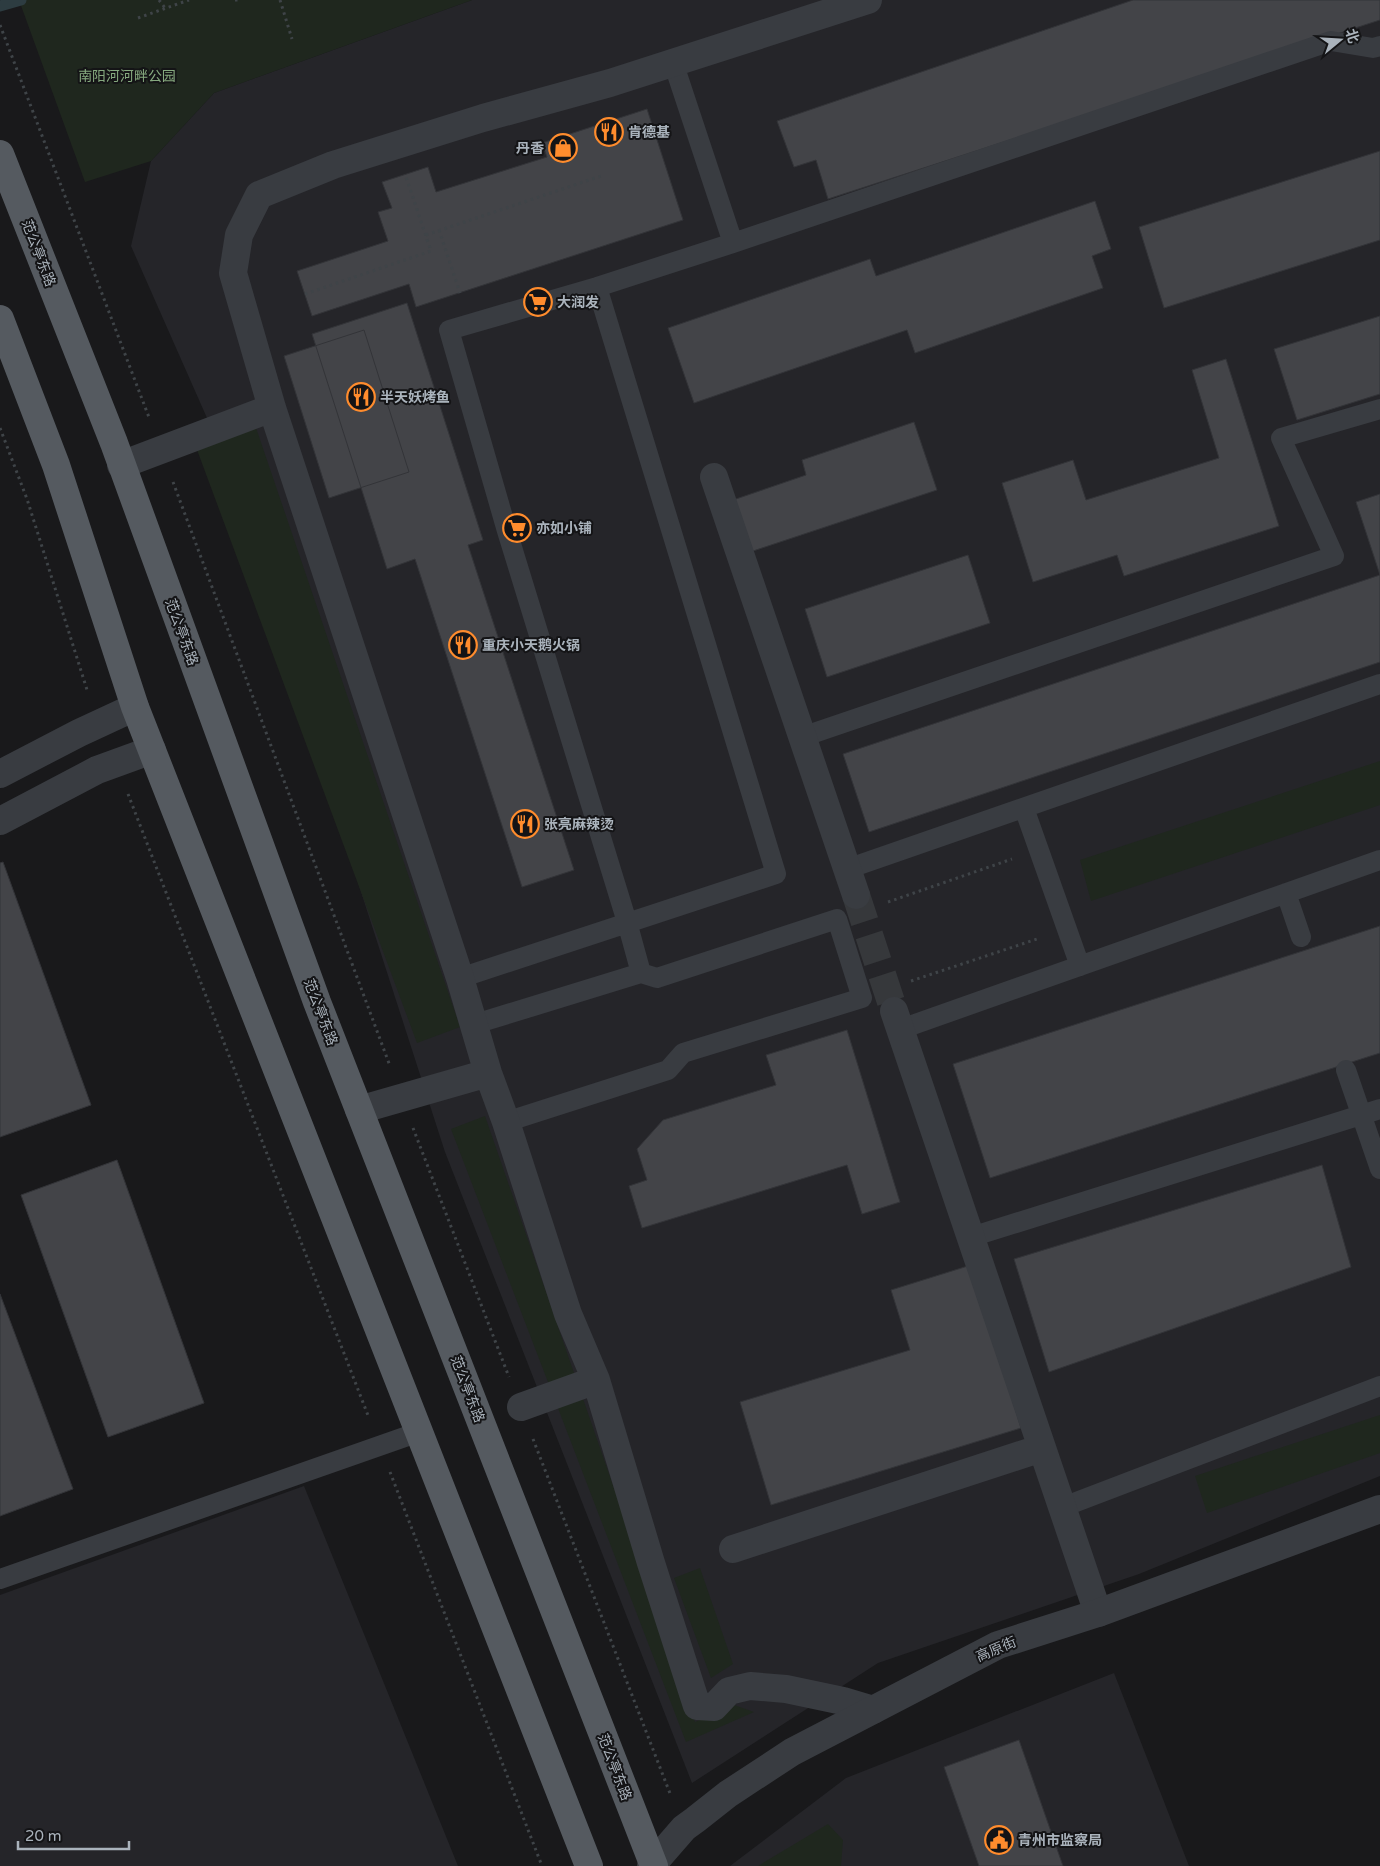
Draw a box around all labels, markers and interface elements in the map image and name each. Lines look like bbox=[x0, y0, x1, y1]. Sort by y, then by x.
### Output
north arrow bbox=[1315, 15, 1365, 65]
text: 北 bbox=[1342, 27, 1362, 45]
park label: 南阳河河畔公园 bbox=[78, 68, 176, 85]
restaurant icon: 肯德基 bbox=[594, 117, 624, 147]
place label: 肯德基 bbox=[628, 124, 670, 141]
shop icon: 丹香 bbox=[548, 133, 578, 163]
place label: 丹香 bbox=[516, 140, 544, 157]
street label: 范公亭东路 bbox=[18, 217, 59, 289]
supermarket icon: 大润发 bbox=[523, 287, 553, 317]
place label: 大润发 bbox=[557, 294, 599, 311]
restaurant icon: 半天妖烤鱼 bbox=[346, 382, 376, 412]
place label: 半天妖烤鱼 bbox=[380, 389, 450, 406]
supermarket icon: 亦如小铺 bbox=[502, 513, 532, 543]
place label: 亦如小铺 bbox=[536, 520, 592, 537]
street label: 范公亭东路 bbox=[162, 596, 201, 668]
restaurant icon: 重庆小天鹅火锅 bbox=[448, 630, 478, 660]
place label: 重庆小天鹅火锅 bbox=[482, 637, 580, 654]
restaurant icon: 张亮麻辣烫 bbox=[510, 809, 540, 839]
place label: 张亮麻辣烫 bbox=[544, 816, 614, 833]
street label: 范公亭东路 bbox=[300, 976, 341, 1048]
street label: 范公亭东路 bbox=[447, 1353, 488, 1425]
street label: 高原街 bbox=[974, 1633, 1019, 1665]
street label: 范公亭东路 bbox=[594, 1731, 635, 1803]
scale bar bbox=[18, 1818, 129, 1850]
public building icon: 青州市监察局 bbox=[984, 1825, 1014, 1855]
text: 20 m bbox=[25, 1827, 62, 1845]
place label: 青州市监察局 bbox=[1018, 1832, 1102, 1849]

